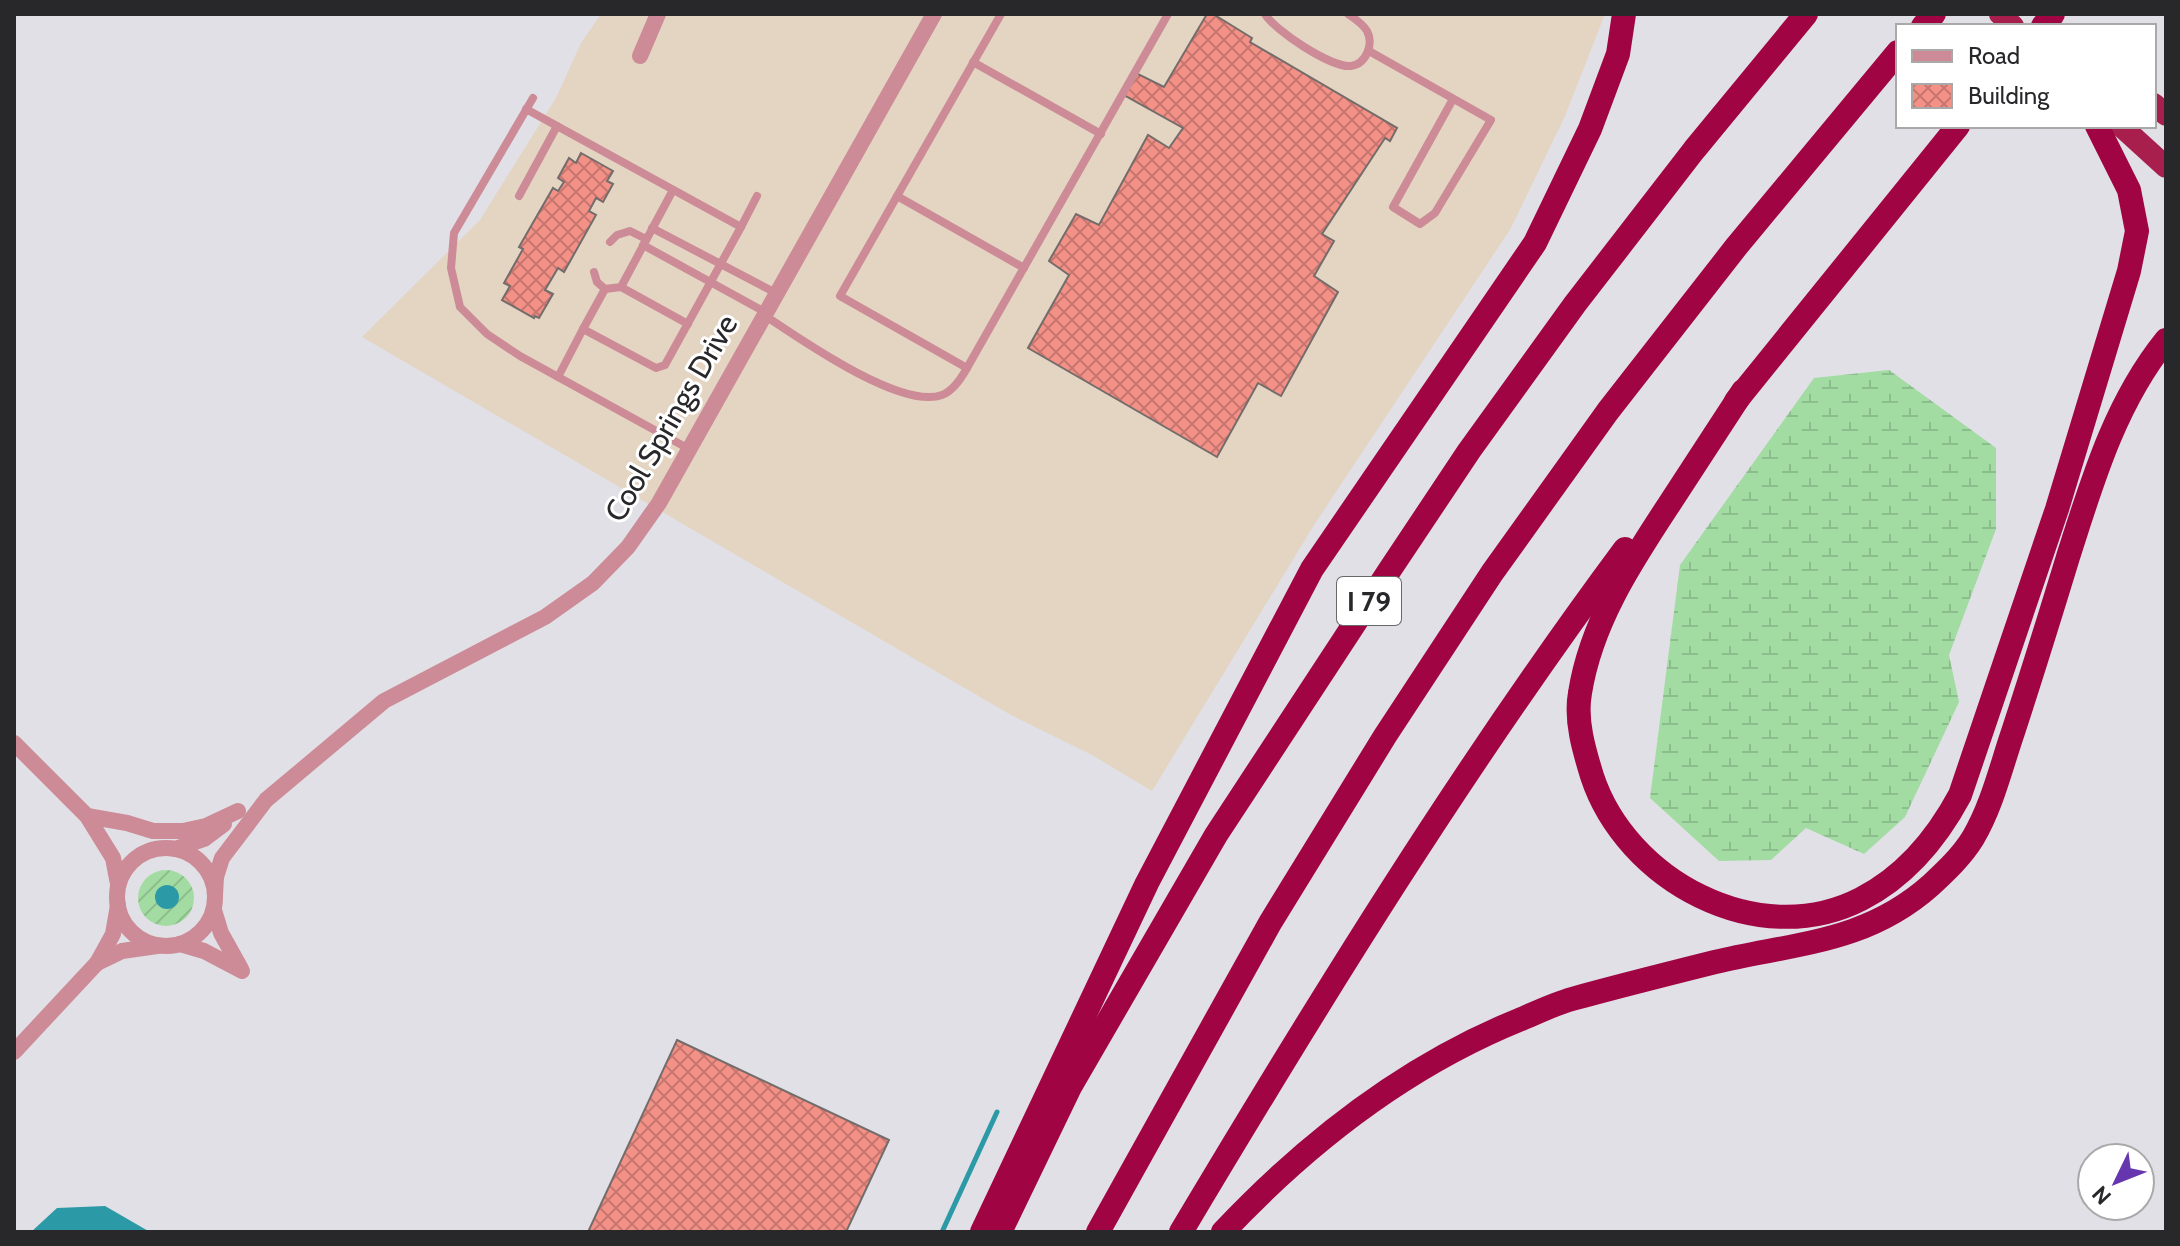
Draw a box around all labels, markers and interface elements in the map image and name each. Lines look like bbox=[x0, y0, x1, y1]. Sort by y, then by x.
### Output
legend bbox=[1896, 24, 2156, 128]
text: Road bbox=[1968, 41, 2020, 70]
text: Building bbox=[1968, 81, 2050, 110]
street label: Cool Springs Drive bbox=[597, 308, 745, 528]
road number: I 79 bbox=[1337, 577, 1401, 625]
north arrow bbox=[2076, 1142, 2156, 1222]
text: N bbox=[2087, 1180, 2117, 1210]

